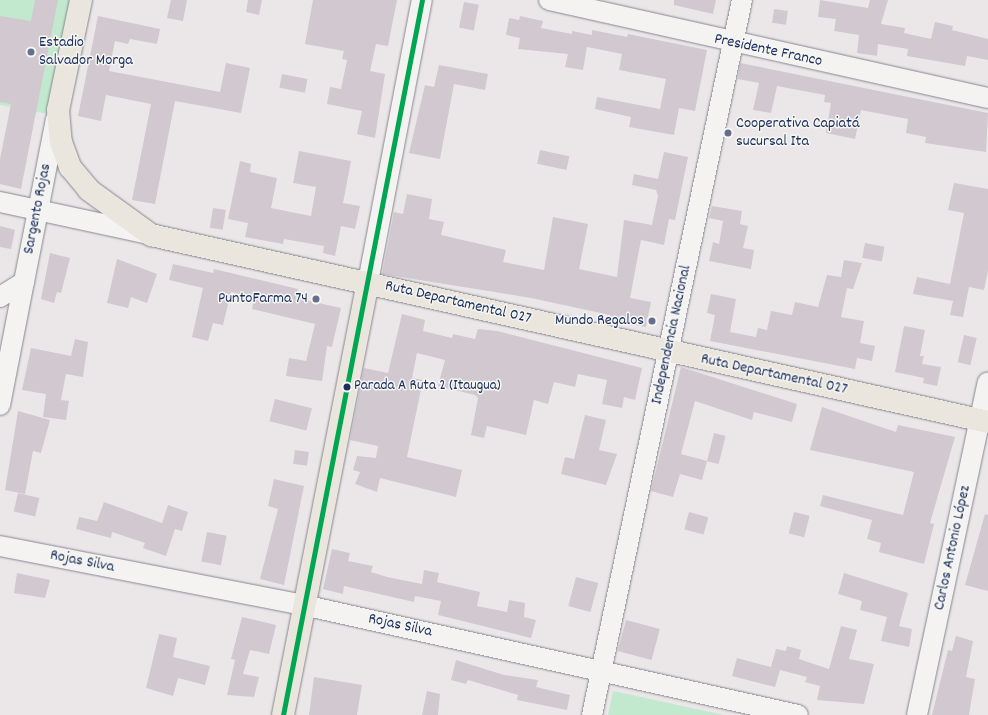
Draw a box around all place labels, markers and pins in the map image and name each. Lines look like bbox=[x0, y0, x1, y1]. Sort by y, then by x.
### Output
place label: Estadio Salvador Morga bbox=[39, 33, 133, 71]
marker: Estadio Salvador Morga bbox=[26, 47, 36, 57]
place label: Cooperativa Capiatá sucursal Ita bbox=[736, 114, 860, 152]
marker: Cooperativa Capiatá sucursal Ita bbox=[723, 128, 733, 138]
place label: PuntoFarma 74 bbox=[218, 289, 308, 309]
marker: PuntoFarma 74 bbox=[311, 294, 321, 304]
place label: Mundo Regalos bbox=[555, 311, 644, 331]
marker: Mundo Regalos bbox=[647, 316, 657, 326]
place label: Parada A Ruta 2 (Itaugua) bbox=[354, 378, 501, 396]
marker: Parada A Ruta 2 (Itaugua) bbox=[342, 382, 352, 392]

